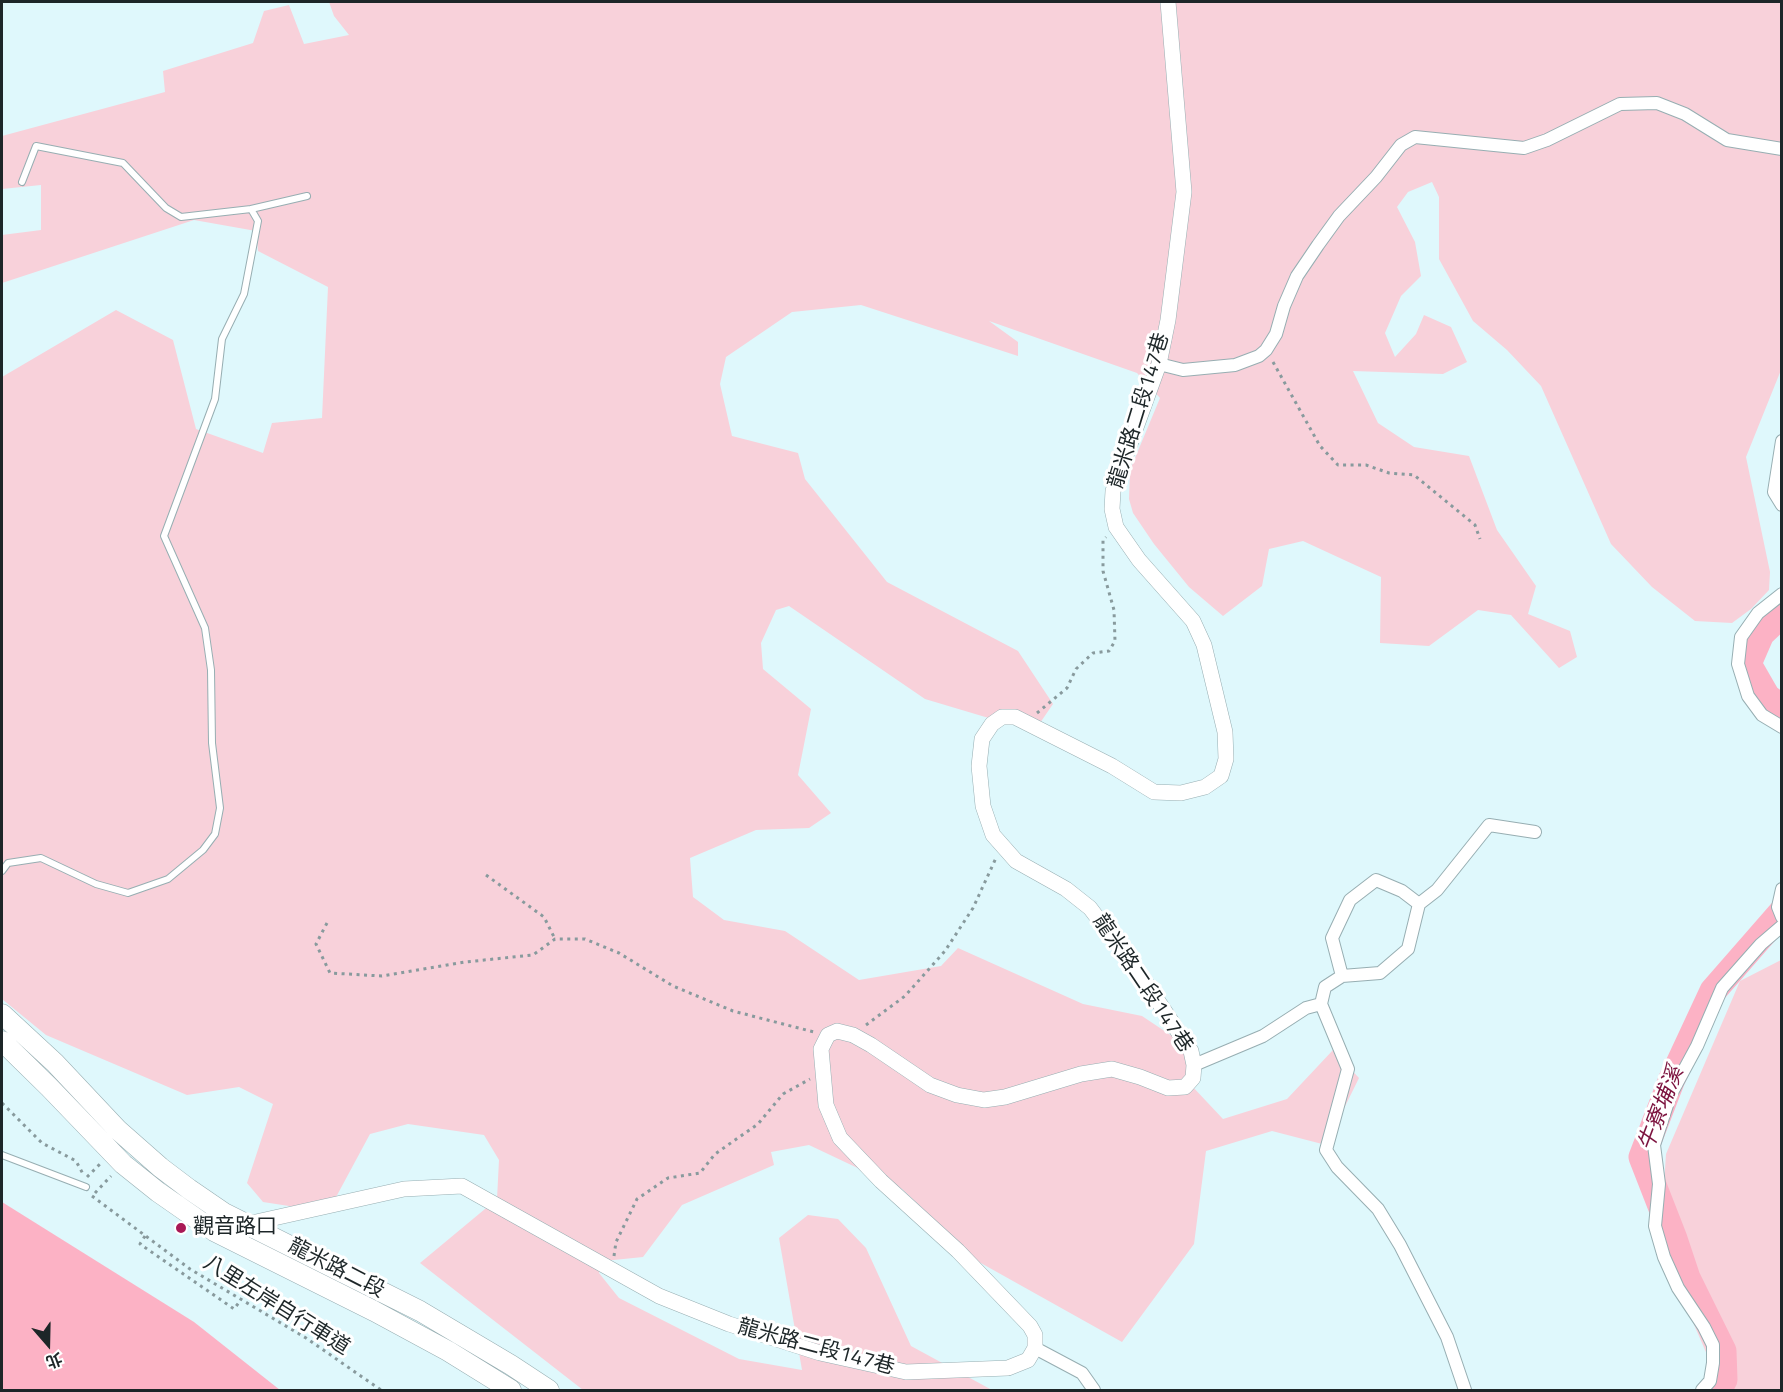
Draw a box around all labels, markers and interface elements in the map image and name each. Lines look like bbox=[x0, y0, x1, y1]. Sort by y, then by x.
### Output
street label: 龍米路二段147巷 bbox=[1104, 330, 1176, 492]
street label: 龍米路二段147巷 bbox=[1086, 910, 1198, 1058]
water label: 牛寮埔溪 bbox=[1634, 1063, 1690, 1155]
place label: 觀音路口 bbox=[193, 1215, 277, 1241]
marker: 觀音路口 bbox=[174, 1221, 188, 1235]
street label: 龍米路二段 bbox=[284, 1234, 388, 1304]
street label: 八里左岸自行車道 bbox=[198, 1251, 354, 1361]
north arrow bbox=[18, 1314, 78, 1374]
street label: 龍米路二段147巷 bbox=[735, 1315, 897, 1381]
text: 北 bbox=[43, 1347, 66, 1375]

